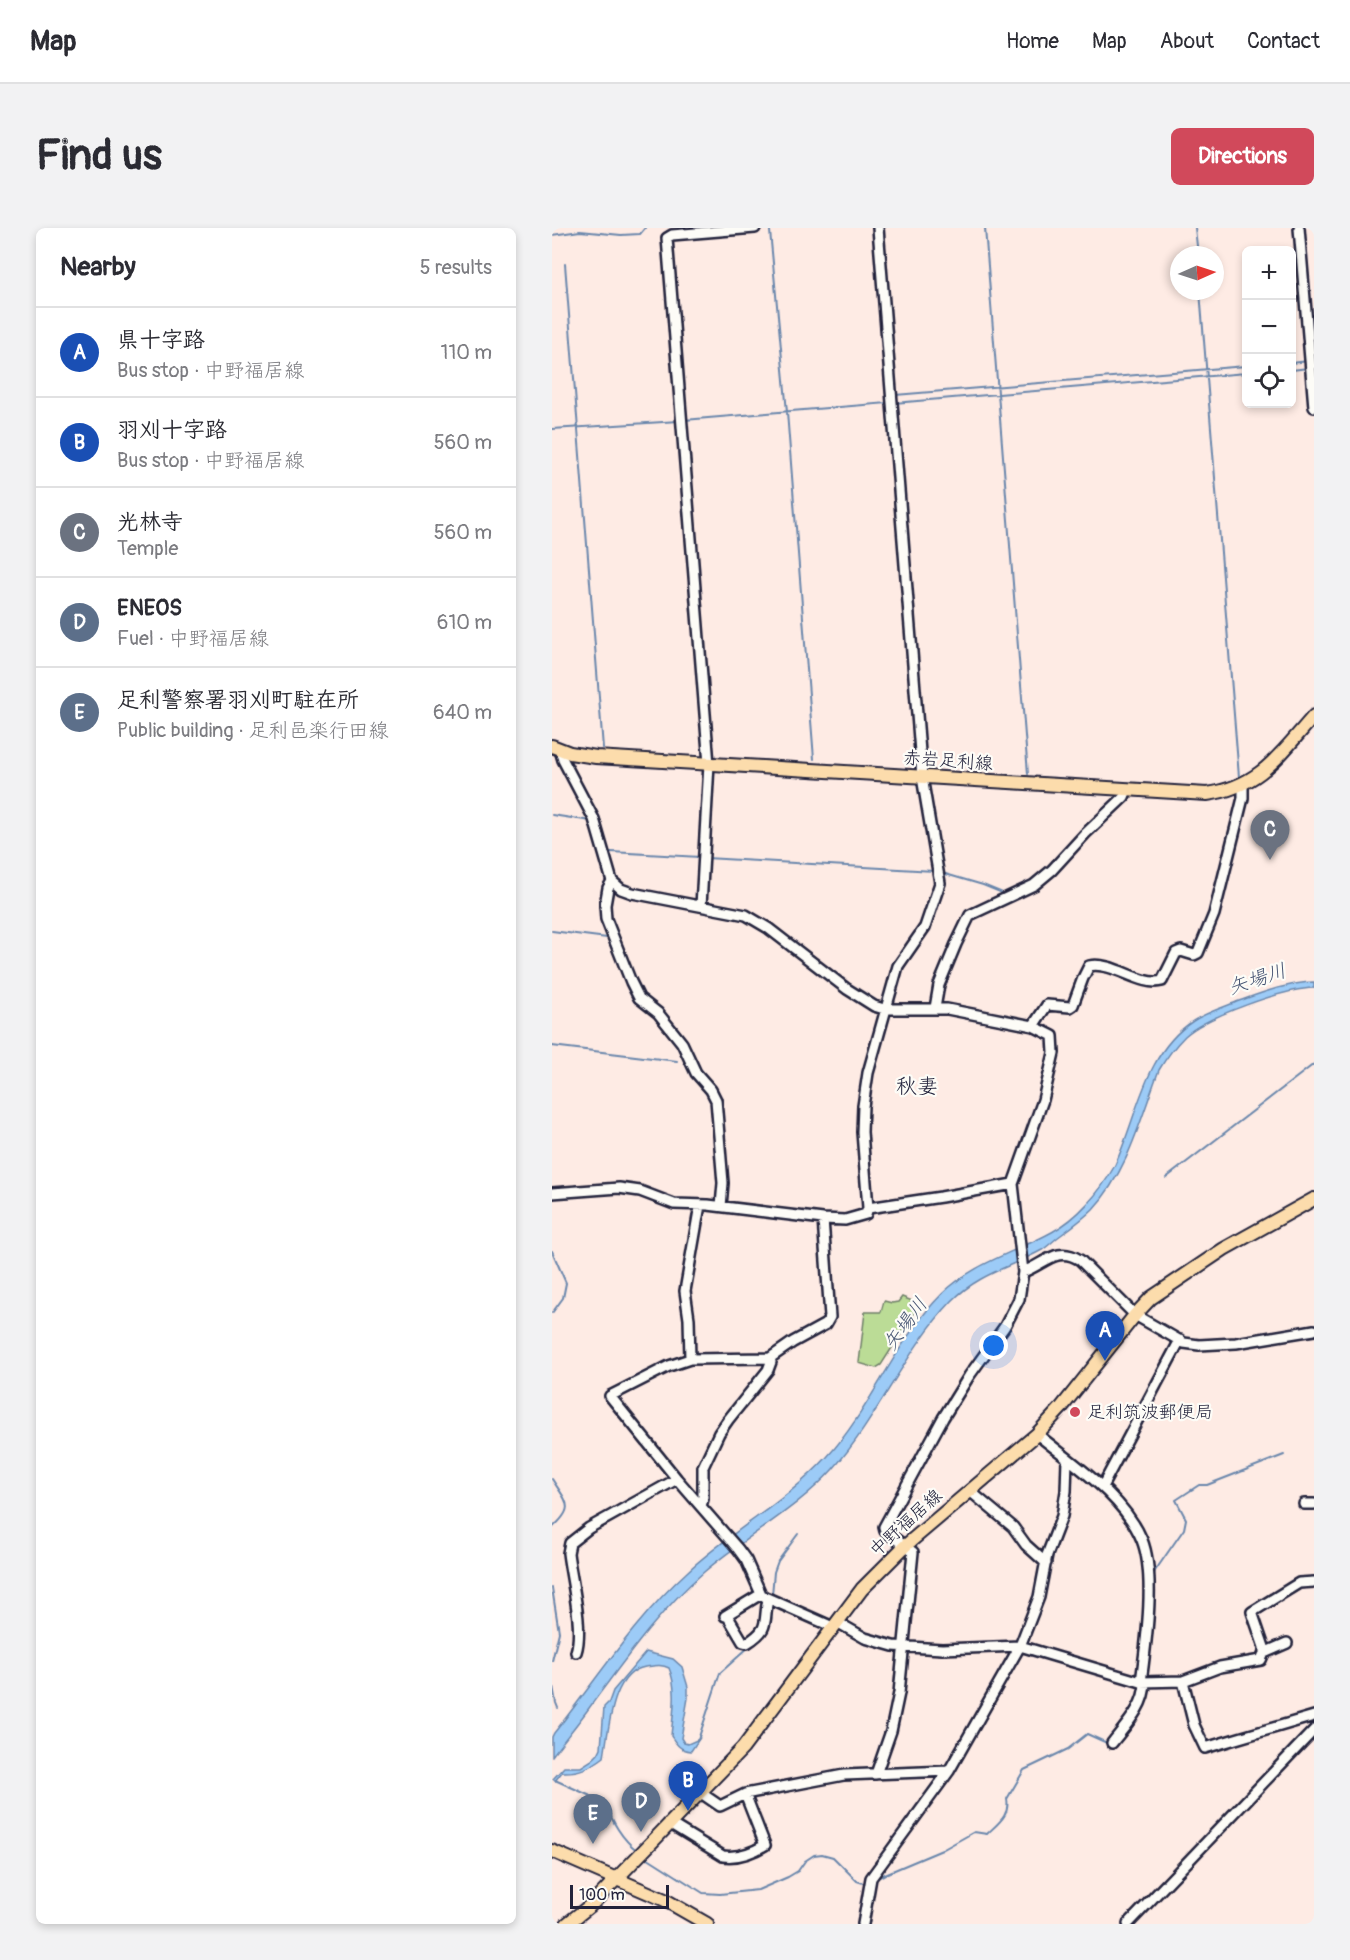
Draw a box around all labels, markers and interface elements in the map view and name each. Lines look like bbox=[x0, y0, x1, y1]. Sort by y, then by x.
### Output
text: Map bbox=[30, 24, 76, 59]
text: Home bbox=[1006, 28, 1059, 55]
text: Map bbox=[1092, 28, 1127, 55]
text: About bbox=[1160, 28, 1214, 55]
text: Contact bbox=[1247, 28, 1320, 55]
button: Directions bbox=[1171, 128, 1314, 185]
text: Find us bbox=[36, 130, 162, 182]
north arrow bbox=[1170, 246, 1224, 300]
map controls bbox=[1242, 246, 1296, 408]
button: + bbox=[1242, 246, 1296, 300]
text: Nearby bbox=[60, 251, 136, 283]
text: 5 results bbox=[420, 255, 492, 280]
button: − bbox=[1242, 300, 1296, 354]
text: 県十字路 bbox=[117, 326, 205, 354]
text: A bbox=[73, 340, 86, 365]
text: 110 m bbox=[441, 340, 492, 365]
button: locate bbox=[1242, 354, 1296, 408]
text: Bus stop · 中野福居線 bbox=[117, 358, 304, 383]
text: 羽刈十字路 bbox=[117, 416, 227, 444]
text: B bbox=[74, 430, 85, 455]
text: 560 m bbox=[434, 430, 492, 455]
text: Bus stop · 中野福居線 bbox=[117, 448, 304, 473]
text: 光林寺 bbox=[117, 508, 183, 536]
text: C bbox=[73, 520, 86, 545]
text: 560 m bbox=[434, 520, 492, 545]
text: Temple bbox=[117, 536, 178, 561]
text: ENEOS bbox=[117, 594, 182, 622]
text: D bbox=[73, 610, 86, 635]
text: 610 m bbox=[437, 610, 492, 635]
text: Fuel · 中野福居線 bbox=[117, 626, 269, 651]
text: 足利警察署羽刈町駐在所 bbox=[117, 686, 359, 714]
text: E bbox=[74, 700, 85, 725]
text: 640 m bbox=[433, 700, 492, 725]
text: Public building · 足利邑楽行田線 bbox=[117, 718, 389, 743]
street label: 赤岩足利線 bbox=[902, 746, 994, 776]
pin: C bbox=[1250, 810, 1290, 860]
water label: 矢場川 bbox=[1225, 958, 1289, 1000]
district label: 秋妻 bbox=[896, 1073, 938, 1100]
water label: 矢場川 bbox=[877, 1292, 933, 1356]
pin: A bbox=[1086, 1312, 1124, 1361]
your location bbox=[979, 1331, 1008, 1360]
place label: 足利筑波郵便局 bbox=[1087, 1401, 1213, 1424]
marker: 足利筑波郵便局 bbox=[1068, 1405, 1082, 1419]
street label: 中野福居線 bbox=[865, 1484, 947, 1562]
pin: B bbox=[668, 1762, 708, 1811]
pin: D bbox=[622, 1782, 661, 1832]
pin: E bbox=[574, 1794, 612, 1844]
scale bar bbox=[570, 1882, 669, 1910]
text: 100 m bbox=[579, 1885, 625, 1905]

